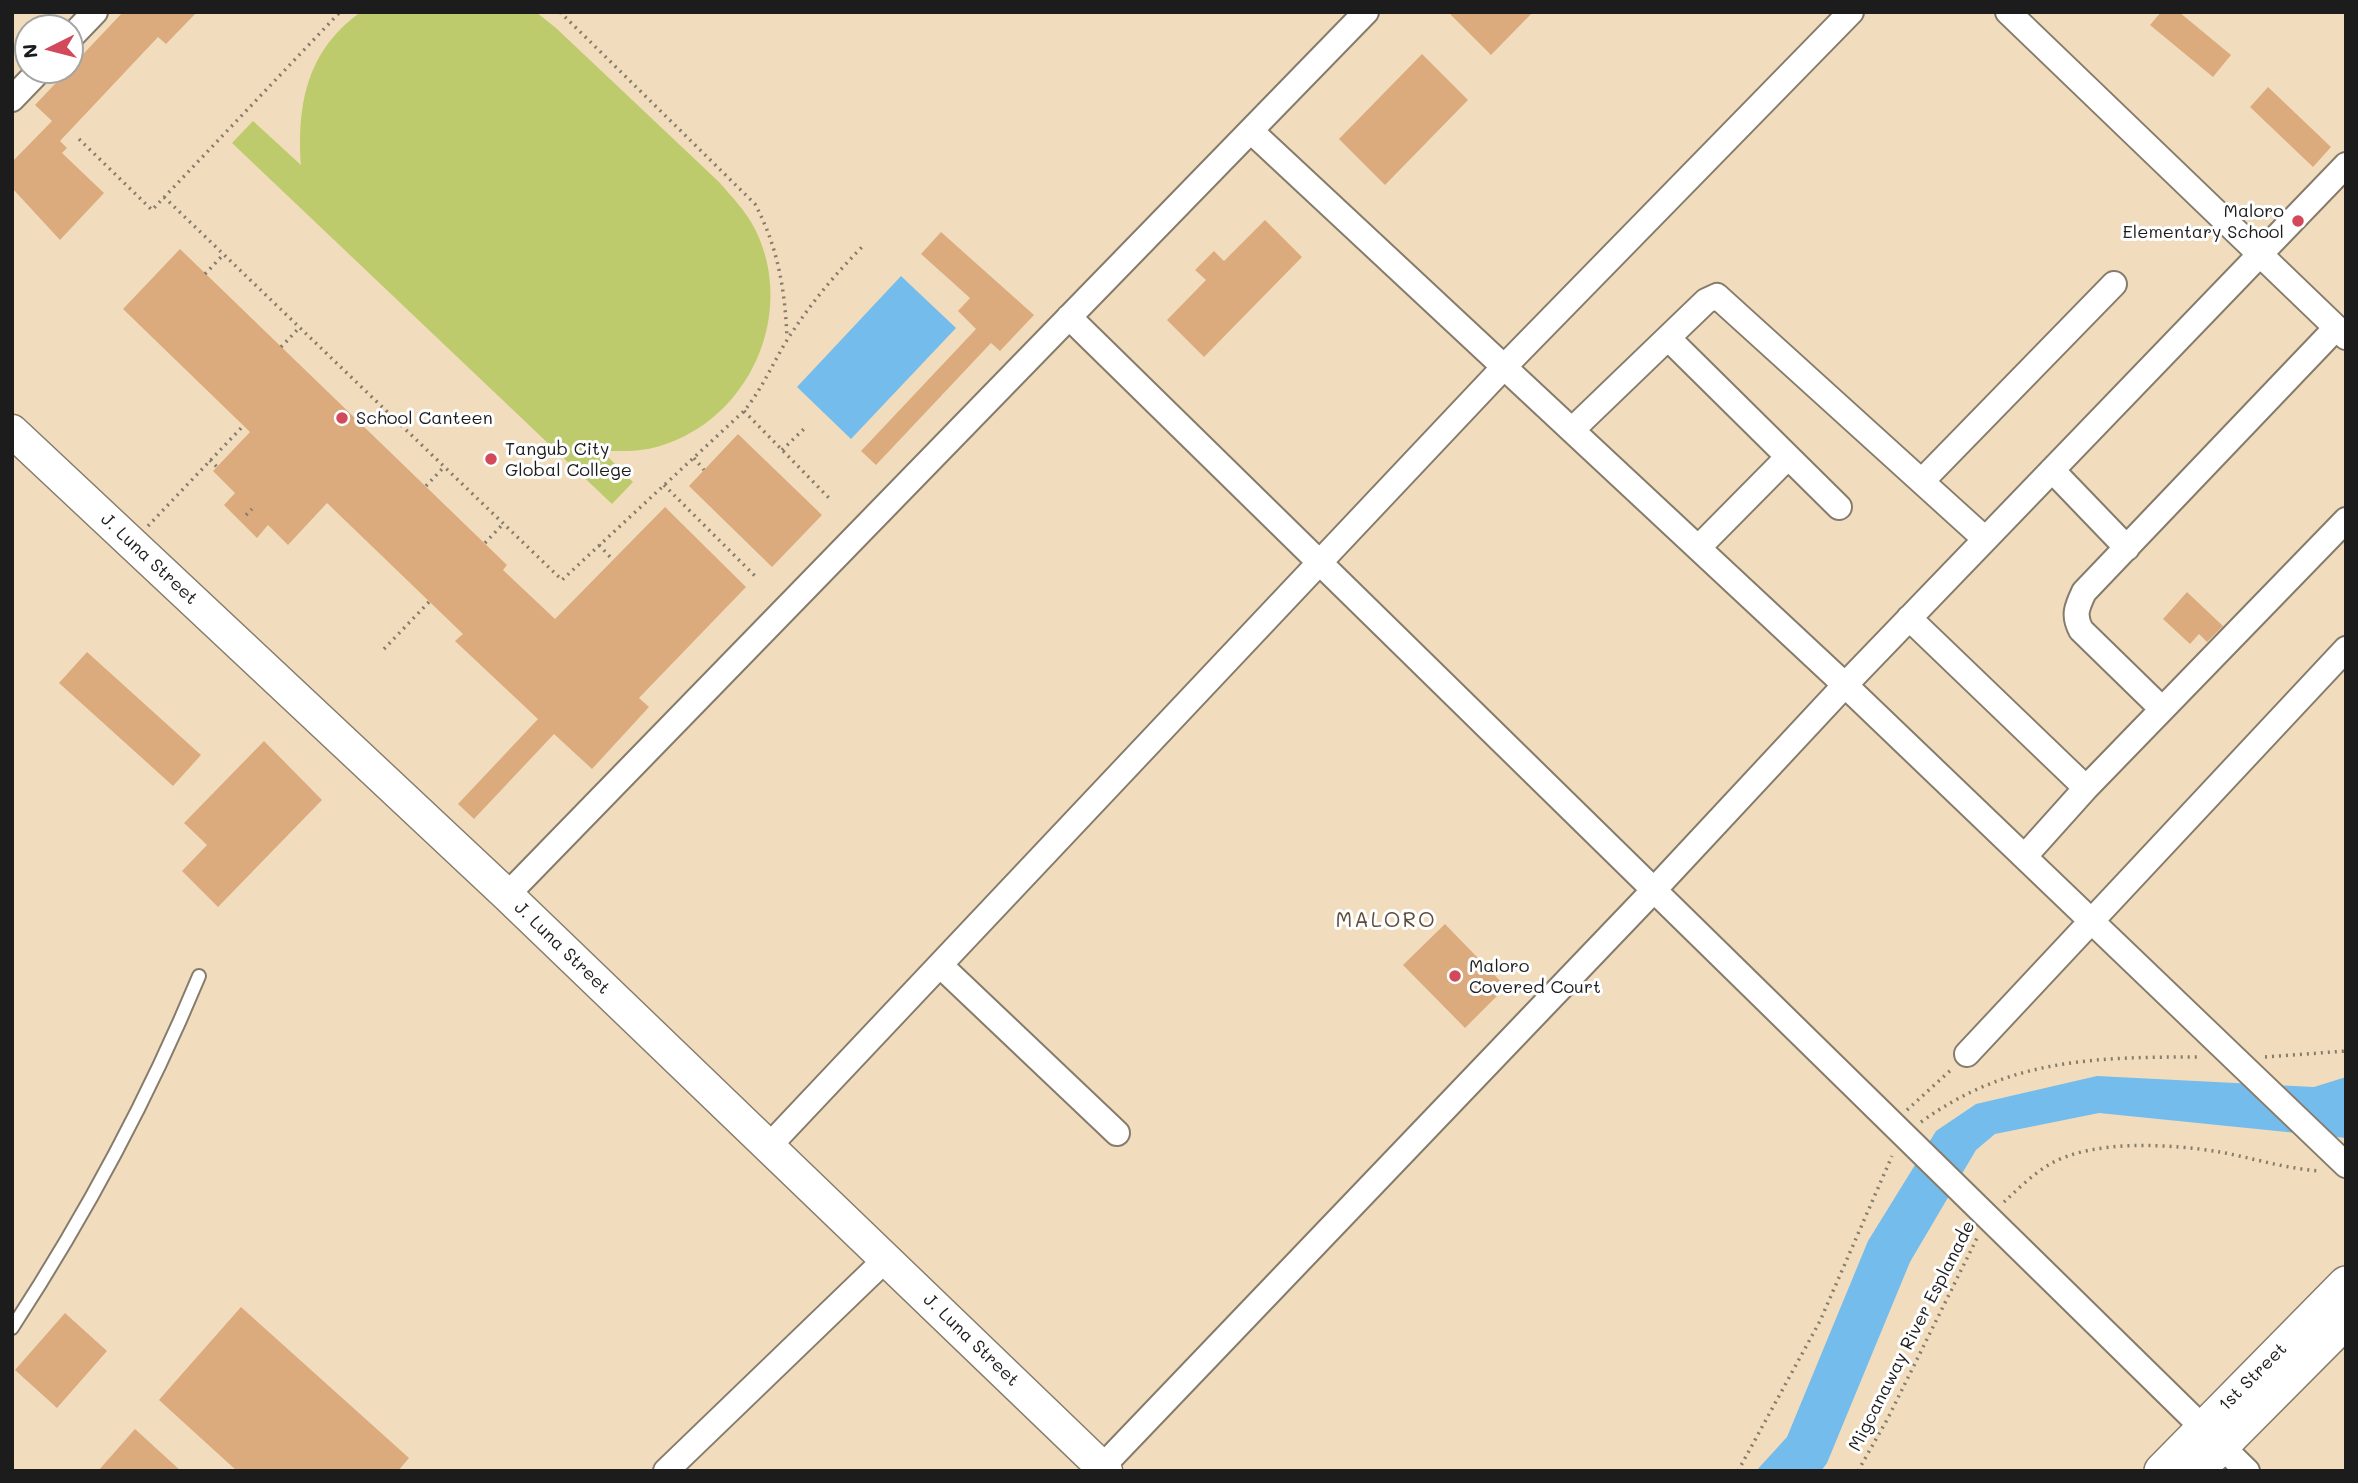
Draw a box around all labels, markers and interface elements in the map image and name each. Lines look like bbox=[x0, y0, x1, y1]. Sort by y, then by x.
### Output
north arrow bbox=[14, 14, 84, 84]
text: N bbox=[16, 43, 43, 60]
place label: Maloro Elementary School bbox=[2123, 200, 2284, 242]
marker: Maloro Elementary School bbox=[2290, 213, 2306, 229]
place label: School Canteen bbox=[356, 407, 493, 429]
marker: School Canteen bbox=[334, 410, 350, 426]
place label: Tangub City Global College bbox=[505, 438, 632, 480]
marker: Tangub City Global College bbox=[483, 451, 499, 467]
street label: J. Luna Street bbox=[96, 509, 202, 609]
street label: J. Luna Street bbox=[510, 897, 614, 999]
district label: MALORO bbox=[1336, 908, 1436, 934]
place label: Maloro Covered Court bbox=[1469, 955, 1601, 998]
marker: Maloro Covered Court bbox=[1447, 968, 1463, 984]
street label: Migcanaway River Esplanade bbox=[1844, 1217, 1980, 1455]
street label: J. Luna Street bbox=[919, 1289, 1023, 1391]
street label: 1st Street bbox=[2214, 1338, 2292, 1416]

